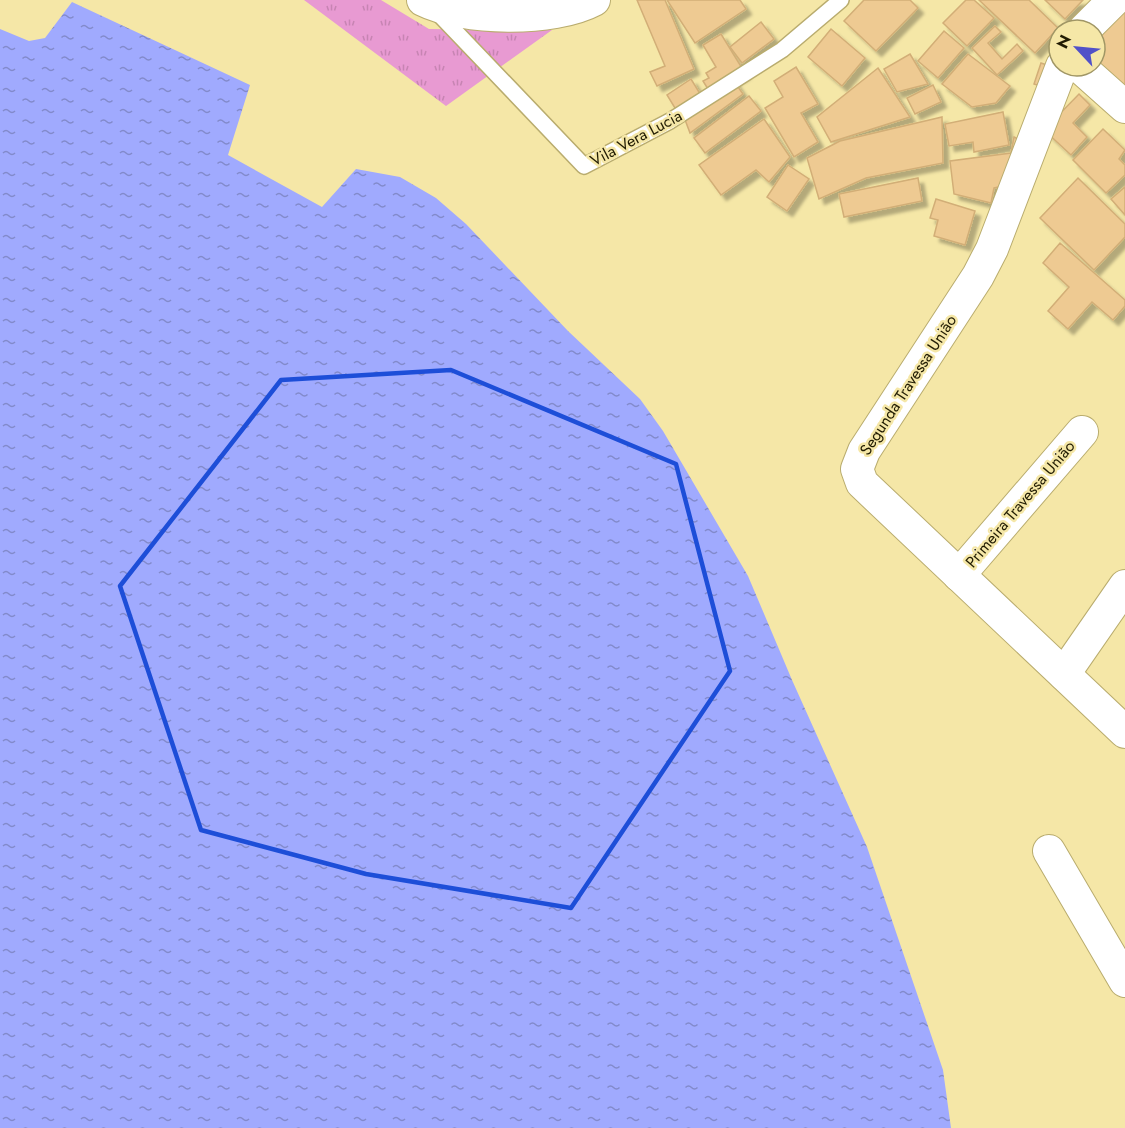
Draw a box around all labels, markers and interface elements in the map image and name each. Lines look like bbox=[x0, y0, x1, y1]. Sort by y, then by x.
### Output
north arrow bbox=[1047, 18, 1107, 78]
text: N bbox=[1051, 31, 1077, 52]
street label: Vila Vera Lucia bbox=[586, 104, 686, 172]
street label: Segunda Travessa União bbox=[854, 310, 962, 460]
street label: Primeira Travessa União bbox=[960, 435, 1080, 573]

